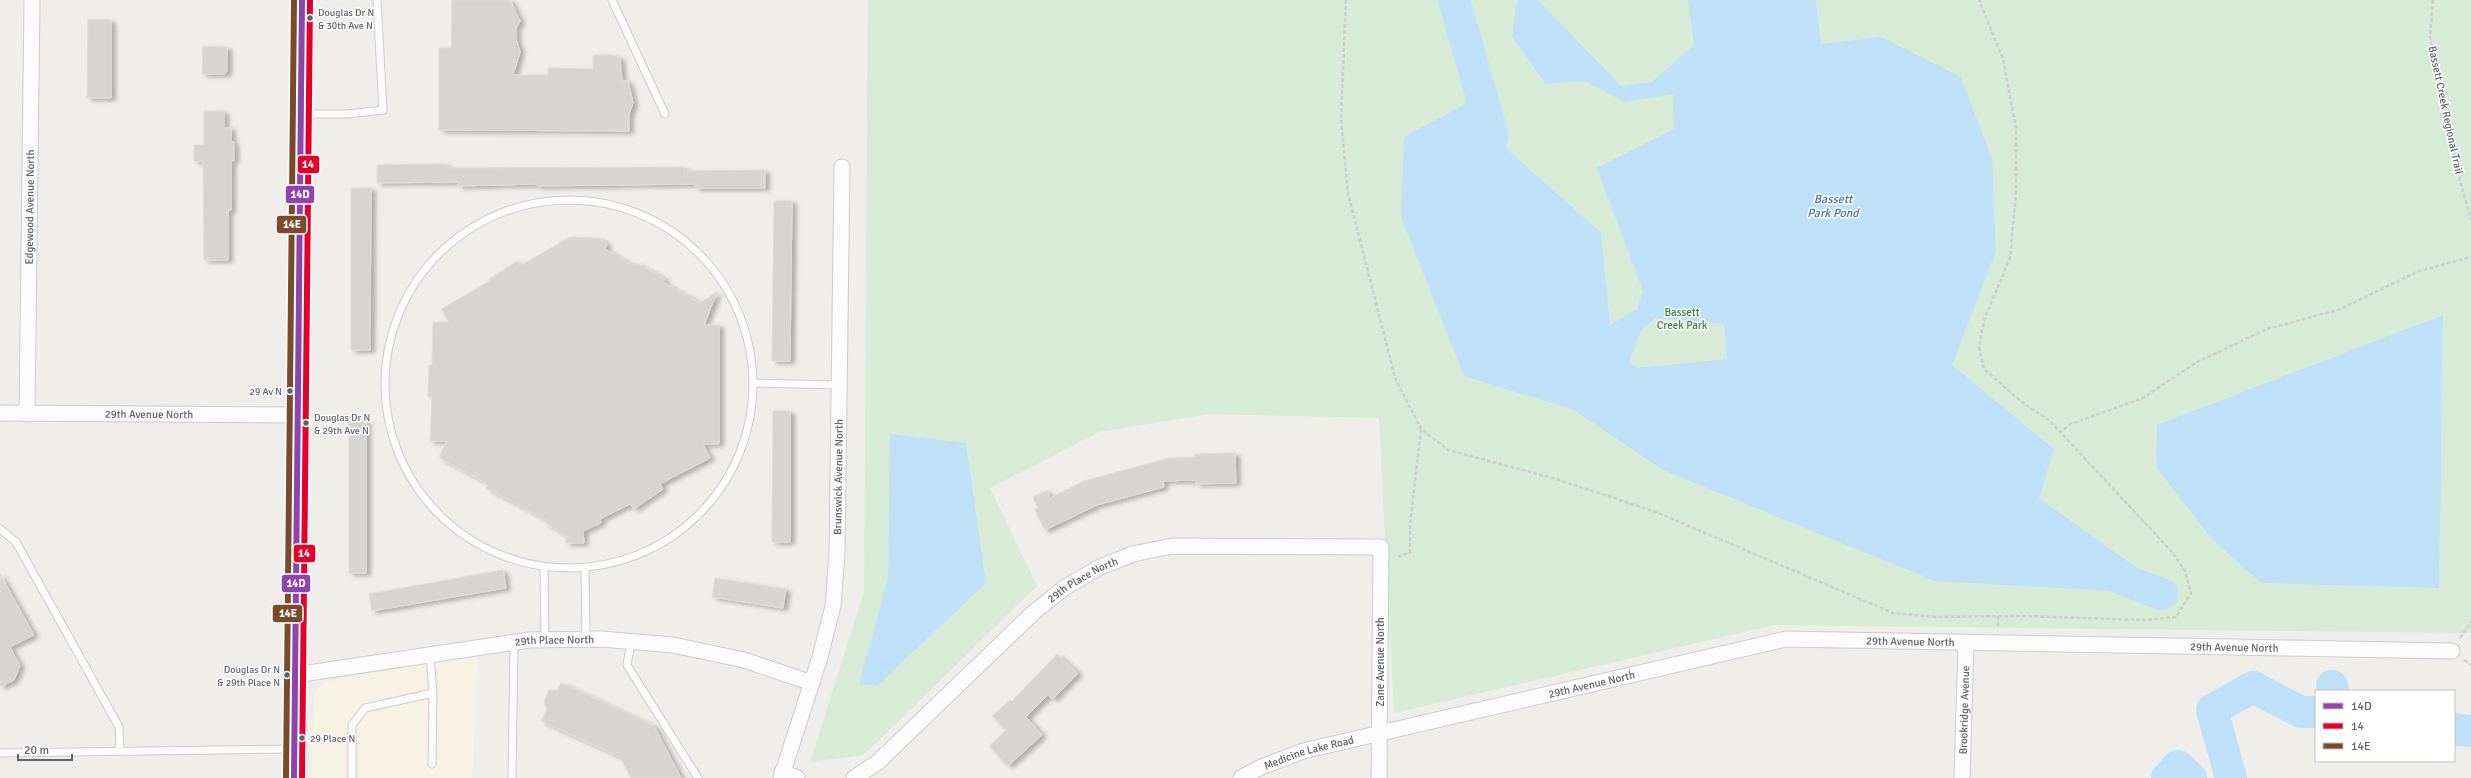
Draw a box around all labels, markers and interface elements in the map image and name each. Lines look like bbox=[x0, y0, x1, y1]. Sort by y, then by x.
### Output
place label: Douglas Dr N & 30th Ave N bbox=[318, 7, 374, 32]
marker: Douglas Dr N & 30th Ave N bbox=[305, 13, 315, 23]
street label: Bassett Creek Regional Trail bbox=[2426, 45, 2466, 176]
street label: Edgewood Avenue North bbox=[23, 149, 37, 265]
line badge: 14 bbox=[297, 155, 320, 174]
text: 14 bbox=[302, 158, 314, 171]
line badge: 14D bbox=[285, 185, 315, 204]
text: 14D bbox=[290, 188, 310, 201]
water label: Bassett Park Pond bbox=[1807, 192, 1860, 221]
line badge: 14E bbox=[276, 215, 307, 234]
text: 14E bbox=[283, 218, 301, 231]
park label: Bassett Creek Park bbox=[1657, 306, 1708, 332]
place label: 29 Av N bbox=[249, 386, 282, 398]
marker: 29 Av N bbox=[285, 386, 295, 396]
street label: 29th Avenue North bbox=[105, 408, 193, 421]
place label: Douglas Dr N & 29th Ave N bbox=[314, 412, 370, 437]
marker: Douglas Dr N & 29th Ave N bbox=[301, 418, 311, 428]
street label: Brunswick Avenue North bbox=[831, 419, 846, 535]
line badge: 14 bbox=[293, 544, 316, 563]
text: 14 bbox=[298, 547, 310, 560]
street label: 29th Place North bbox=[1045, 555, 1120, 606]
line badge: 14D bbox=[281, 574, 311, 593]
text: 14D bbox=[286, 577, 306, 590]
line badge: 14E bbox=[272, 604, 303, 623]
text: 14E bbox=[279, 607, 297, 620]
street label: Zane Avenue North bbox=[1374, 617, 1387, 707]
street label: 29th Place North bbox=[514, 633, 594, 649]
street label: 29th Avenue North bbox=[1866, 634, 1955, 649]
street label: 29th Avenue North bbox=[2190, 640, 2279, 655]
place label: Douglas Dr N & 29th Place N bbox=[217, 664, 280, 689]
street label: Brookridge Avenue bbox=[1957, 666, 1972, 755]
street label: 29th Avenue North bbox=[1547, 668, 1636, 701]
marker: Douglas Dr N & 29th Place N bbox=[282, 670, 292, 680]
legend bbox=[2315, 690, 2455, 762]
text: 14D bbox=[2351, 699, 2372, 714]
text: 14 bbox=[2351, 719, 2364, 734]
marker: 29 Place N bbox=[297, 733, 307, 743]
place label: 29 Place N bbox=[310, 733, 355, 745]
street label: Medicine Lake Road bbox=[1262, 733, 1355, 772]
scale bar bbox=[18, 736, 72, 762]
text: 14E bbox=[2351, 739, 2371, 754]
text: 20 m bbox=[24, 743, 49, 758]

